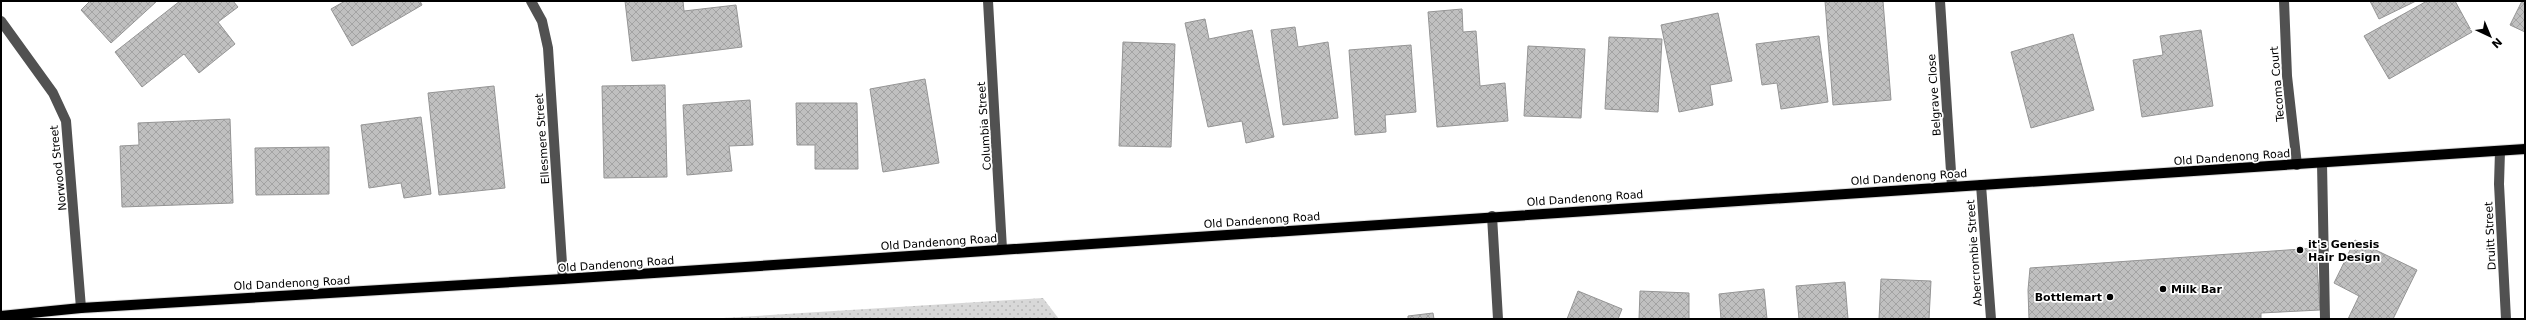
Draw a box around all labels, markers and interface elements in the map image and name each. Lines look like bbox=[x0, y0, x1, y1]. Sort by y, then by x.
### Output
north arrow bbox=[2470, 16, 2510, 56]
text: N bbox=[2489, 35, 2504, 51]
street label: Tecoma Court bbox=[2268, 45, 2287, 123]
street label: Belgrave Close bbox=[1925, 53, 1944, 136]
street label: Columbia Street bbox=[975, 81, 994, 171]
street label: Ellesmere Street bbox=[533, 92, 552, 185]
street label: Norwood Street bbox=[47, 124, 69, 211]
street label: Old Dandenong Road bbox=[2173, 147, 2291, 168]
street label: Old Dandenong Road bbox=[1850, 167, 1968, 188]
street label: Old Dandenong Road bbox=[1526, 188, 1644, 209]
street label: Abercrombie Street bbox=[1964, 198, 1985, 307]
street label: Druitt Street bbox=[2482, 201, 2499, 271]
street label: Old Dandenong Road bbox=[1203, 210, 1321, 231]
street label: Old Dandenong Road bbox=[880, 232, 998, 253]
place label: it's Genesis Hair Design bbox=[2308, 238, 2380, 264]
marker: it's Genesis Hair Design bbox=[2295, 245, 2305, 255]
street label: Old Dandenong Road bbox=[557, 254, 675, 275]
street label: Old Dandenong Road bbox=[233, 274, 351, 293]
place label: Milk Bar bbox=[2171, 283, 2222, 296]
marker: Milk Bar bbox=[2158, 284, 2168, 294]
place label: Bottlemart bbox=[2035, 291, 2102, 304]
marker: Bottlemart bbox=[2105, 292, 2115, 302]

